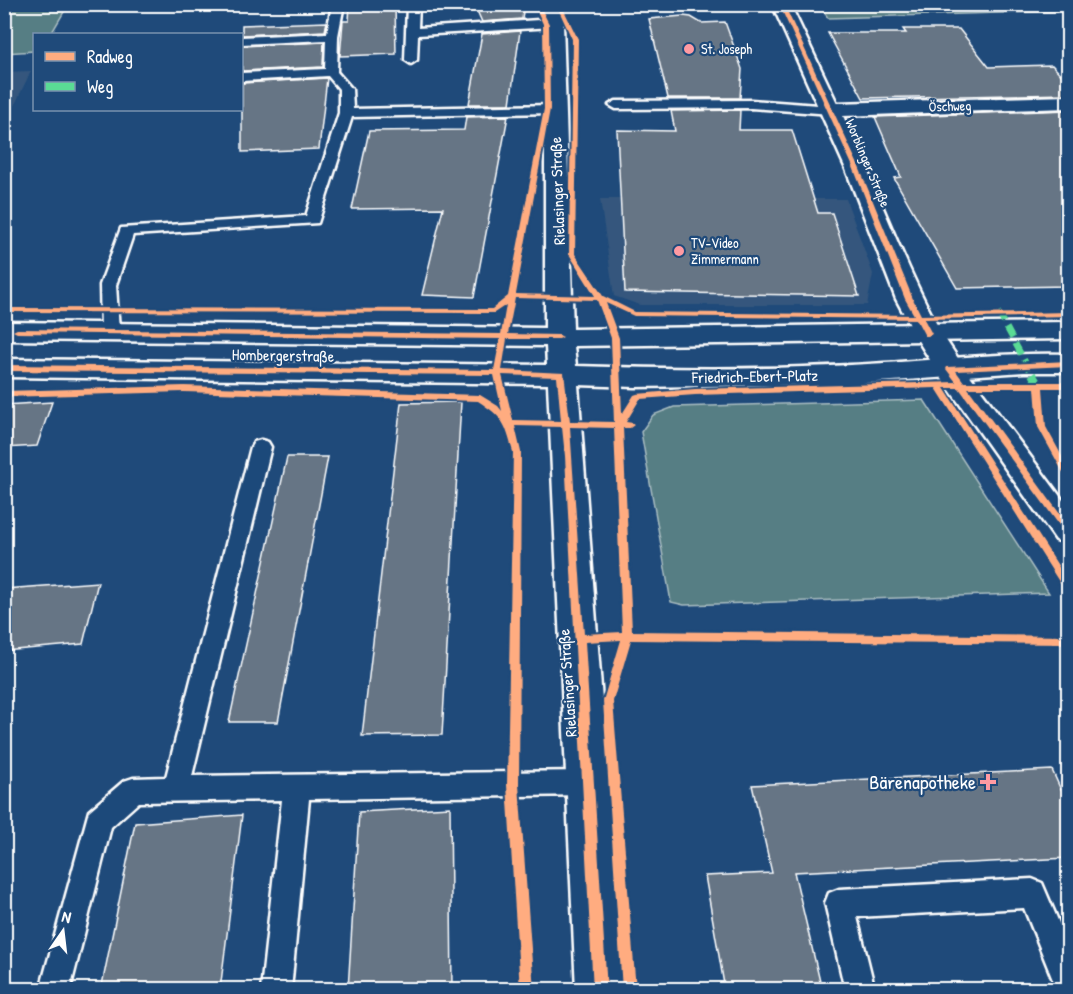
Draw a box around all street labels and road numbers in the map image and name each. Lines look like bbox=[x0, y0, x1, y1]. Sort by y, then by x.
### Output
street label: Öschweg bbox=[928, 95, 972, 117]
street label: Worblinger Straße bbox=[840, 116, 896, 211]
street label: Rielasinger Straße bbox=[544, 136, 570, 245]
street label: Hombergerstraße bbox=[232, 343, 335, 367]
street label: Friedrich-Ebert-Platz bbox=[691, 364, 818, 388]
street label: Rielasinger Straße bbox=[552, 628, 582, 738]

